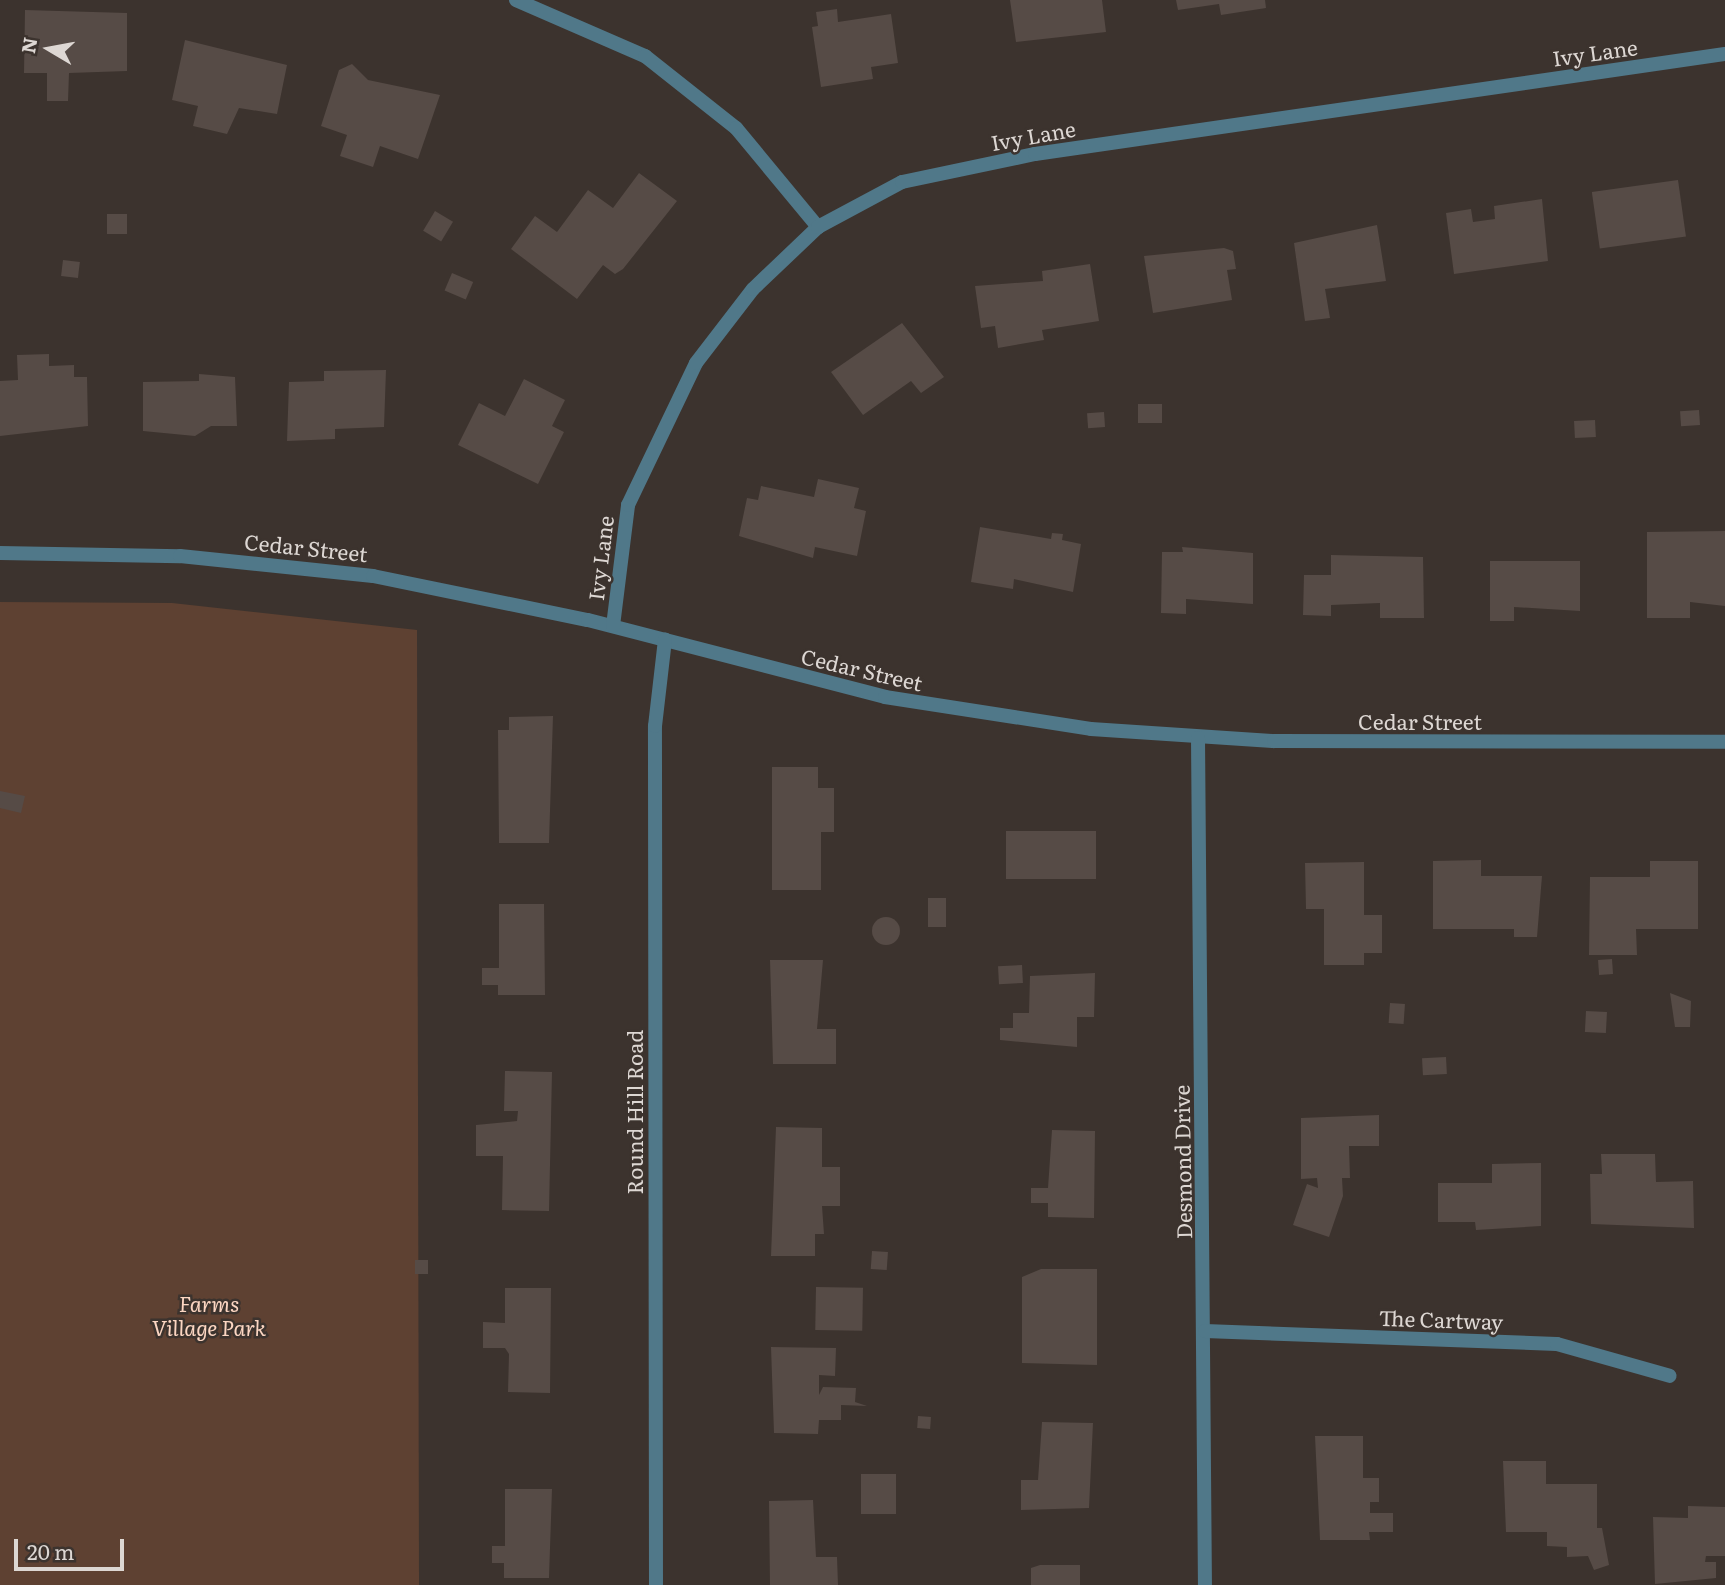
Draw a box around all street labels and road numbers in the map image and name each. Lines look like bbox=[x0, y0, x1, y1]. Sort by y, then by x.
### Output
street label: Ivy Lane bbox=[1551, 34, 1639, 70]
street label: Ivy Lane bbox=[989, 115, 1077, 155]
street label: Ivy Lane bbox=[582, 514, 618, 602]
street label: Cedar Street bbox=[243, 528, 369, 566]
street label: Cedar Street bbox=[799, 643, 925, 695]
street label: Cedar Street bbox=[1358, 708, 1482, 734]
street label: Round Hill Road bbox=[621, 1030, 647, 1194]
street label: Desmond Drive bbox=[1168, 1085, 1196, 1239]
street label: The Cartway bbox=[1378, 1304, 1504, 1334]

